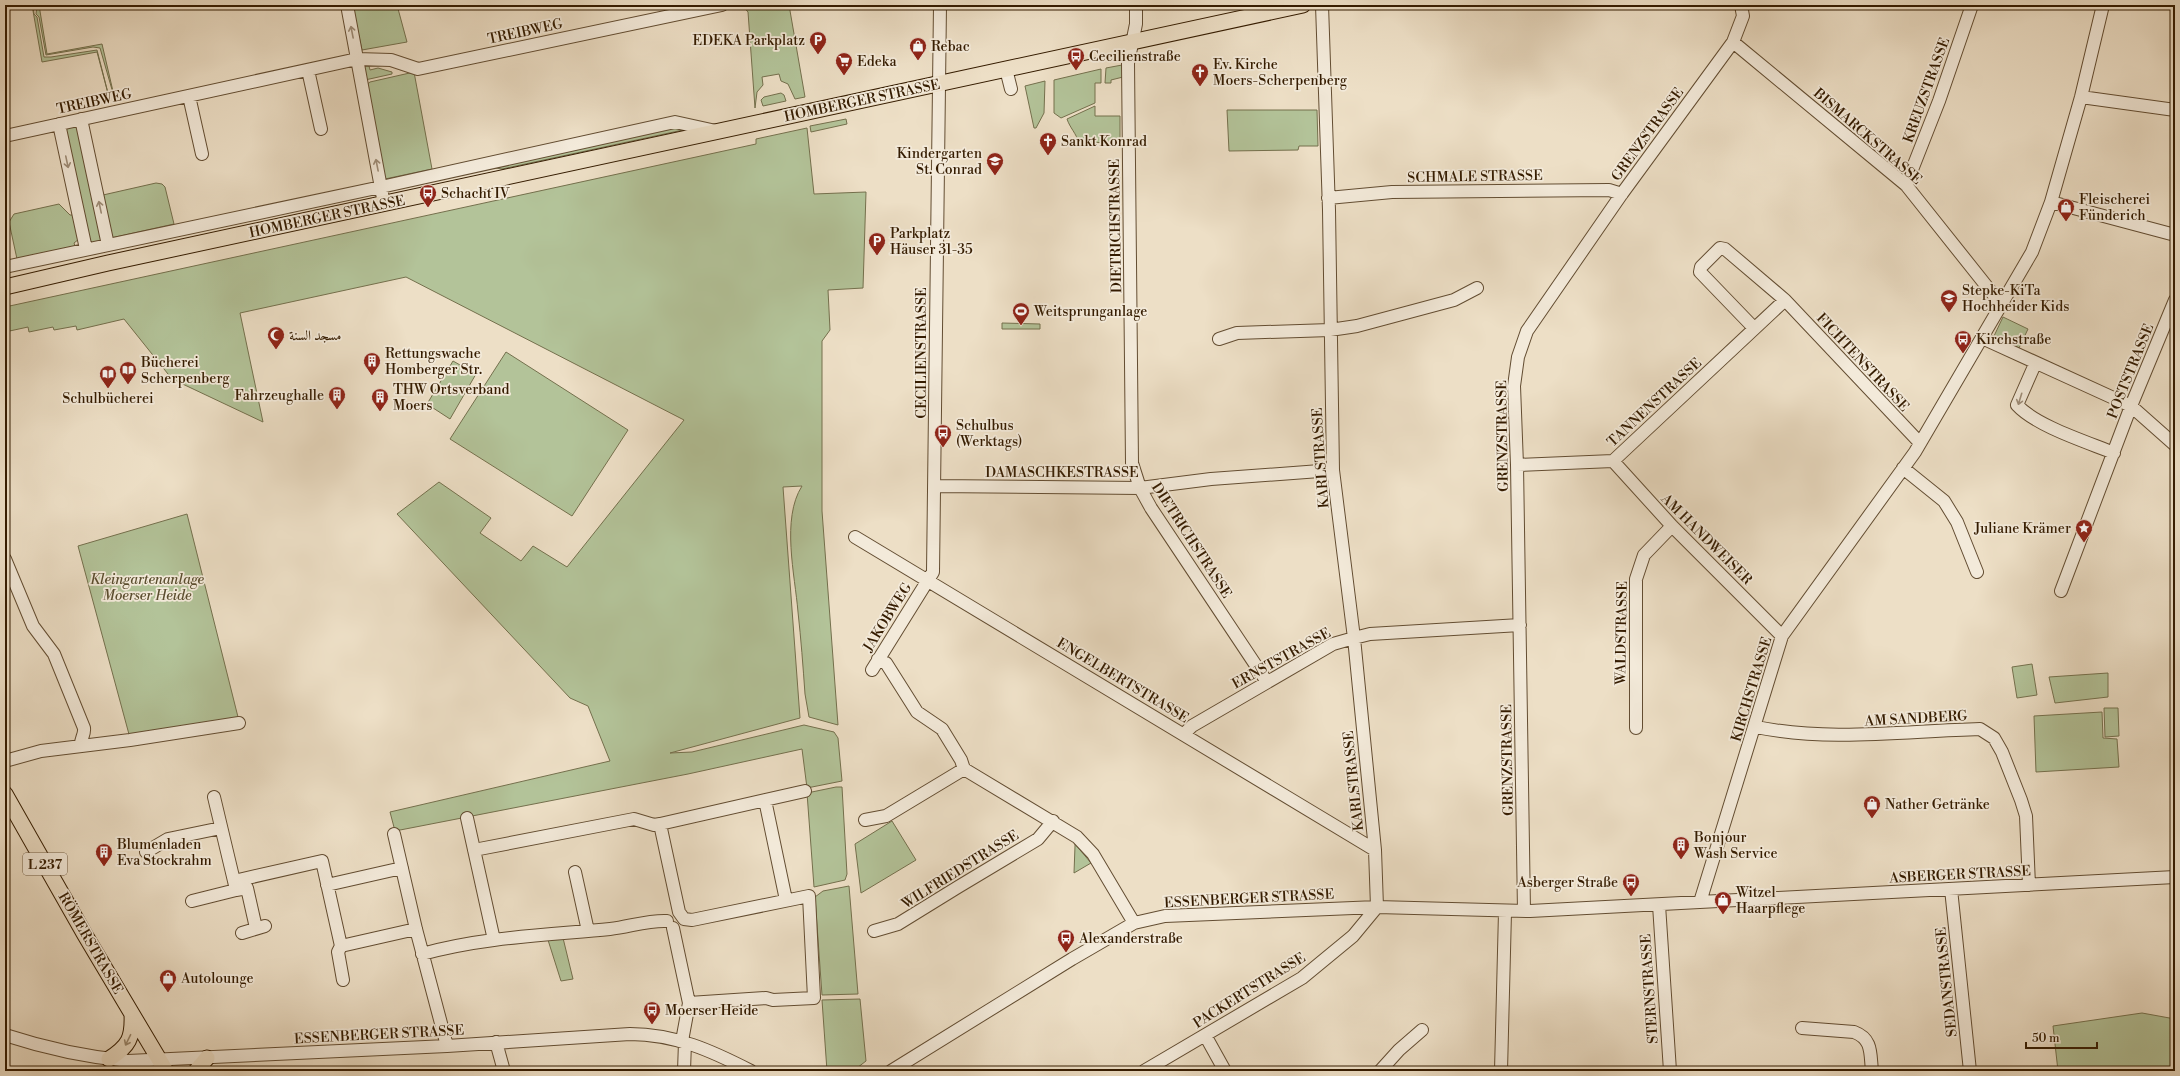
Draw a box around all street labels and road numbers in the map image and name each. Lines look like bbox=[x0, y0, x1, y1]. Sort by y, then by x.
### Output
street label: TREIBWEG bbox=[486, 15, 565, 49]
street label: KREUZSTRASSE bbox=[1900, 35, 1954, 146]
street label: HOMBERGER STRASSE bbox=[783, 76, 942, 126]
street label: GRENZSTRASSE bbox=[1608, 84, 1688, 185]
street label: BISMARCKSTRASSE bbox=[1809, 84, 1925, 189]
street label: TREIBWEG bbox=[55, 85, 134, 119]
street label: DIETRICHSTRASSE bbox=[1106, 159, 1126, 293]
street label: SCHMALE STRASSE bbox=[1407, 167, 1543, 187]
street label: HOMBERGER STRASSE bbox=[248, 192, 407, 242]
street label: CECILIENSTRASSE bbox=[913, 287, 931, 419]
street label: FICHTENSTRASSE bbox=[1812, 310, 1913, 416]
street label: POSTSTRASSE bbox=[2104, 321, 2158, 422]
street label: TANNENSTRASSE bbox=[1604, 354, 1706, 451]
street label: GRENZSTRASSE bbox=[1493, 380, 1513, 492]
street label: KARLSTRASSE bbox=[1309, 407, 1333, 509]
street label: DAMASCHKESTRASSE bbox=[985, 464, 1139, 482]
street label: DIETRICHSTRASSE bbox=[1147, 479, 1235, 602]
street label: AM HANDWEISER bbox=[1656, 490, 1756, 589]
street label: JAKOBWEG bbox=[859, 579, 917, 656]
street label: WALDSTRASSE bbox=[1612, 581, 1632, 686]
street label: ERNSTSTRASSE bbox=[1229, 624, 1334, 693]
street label: ENGELBERTSTRASSE bbox=[1053, 634, 1192, 727]
street label: KIRCHSTRASSE bbox=[1727, 635, 1776, 744]
street label: GRENZSTRASSE bbox=[1498, 704, 1518, 816]
street label: AM SANDBERG bbox=[1863, 707, 1969, 731]
street label: KARLSTRASSE bbox=[1340, 730, 1368, 832]
street label: WILFRIEDSTRASSE bbox=[898, 827, 1022, 914]
road number: L 237 bbox=[23, 853, 67, 875]
street label: ASBERGER STRASSE bbox=[1888, 862, 2031, 888]
street label: ESSENBERGER STRASSE bbox=[1164, 886, 1335, 912]
street label: RÖMERSTRASSE bbox=[54, 888, 128, 998]
street label: SEDANSTRASSE bbox=[1932, 926, 1962, 1038]
street label: STERNSTRASSE bbox=[1637, 933, 1663, 1045]
street label: PACKERTSTRASSE bbox=[1190, 949, 1309, 1033]
street label: ESSENBERGER STRASSE bbox=[294, 1022, 465, 1048]

